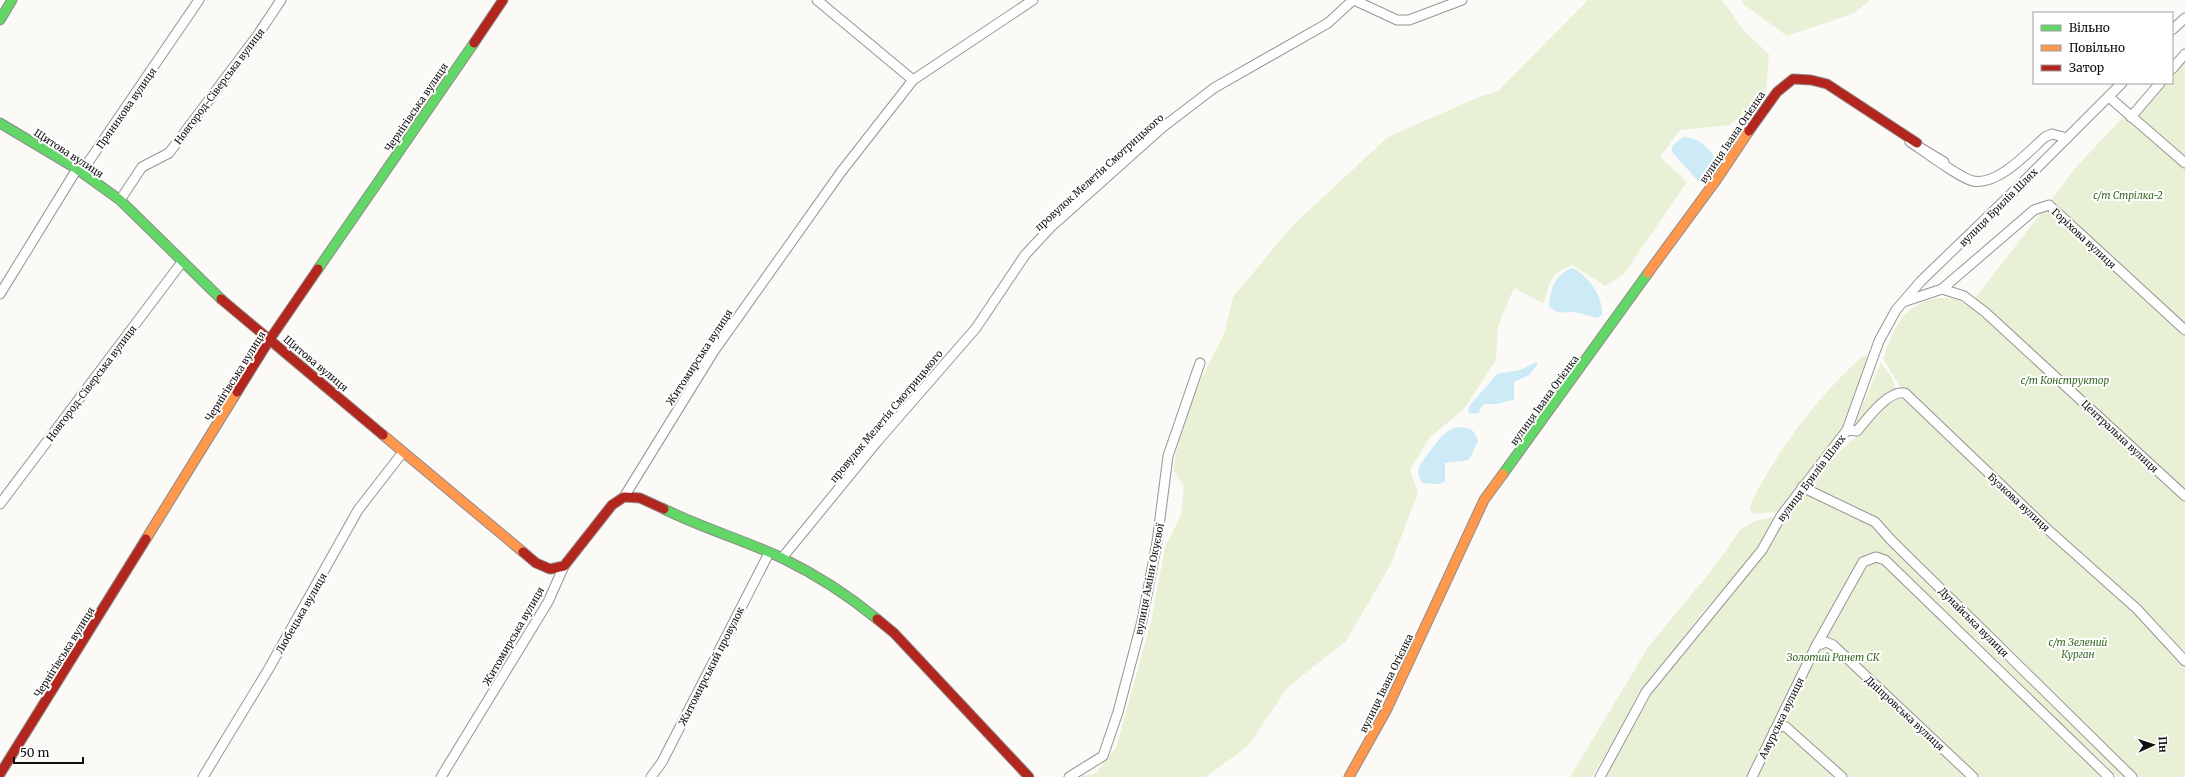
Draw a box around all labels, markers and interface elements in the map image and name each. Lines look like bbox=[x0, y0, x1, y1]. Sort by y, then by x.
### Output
legend bbox=[2033, 12, 2173, 84]
text: Вільно bbox=[2069, 20, 2110, 35]
street label: Новгород-Сіверська вулиця bbox=[171, 26, 267, 147]
text: Повільно bbox=[2069, 40, 2125, 55]
street label: Чернігівська вулиця bbox=[382, 60, 451, 154]
text: Затор bbox=[2069, 60, 2104, 75]
street label: Пряникова вулиця bbox=[93, 65, 159, 151]
street label: вулиця Івана Огієнка bbox=[1697, 88, 1768, 186]
street label: провулок Мелетія Смотрицького bbox=[1032, 111, 1167, 234]
street label: Щитова вулиця bbox=[31, 126, 106, 181]
street label: вулиця Брилів Шлях bbox=[1956, 165, 2040, 249]
park label: с/т Стрілка-2 bbox=[2093, 189, 2163, 202]
street label: Горіхова вулиця bbox=[2049, 205, 2119, 272]
street label: Житомирська вулиця bbox=[663, 307, 735, 408]
street label: Новгород-Сіверська вулиця bbox=[43, 323, 139, 444]
street label: Чернігівська вулиця bbox=[202, 329, 269, 424]
street label: Щитова вулиця bbox=[281, 333, 351, 394]
street label: провулок Мелетія Смотрицького bbox=[827, 347, 946, 485]
street label: вулиця Івана Огієнка bbox=[1507, 352, 1582, 448]
park label: с/т Конструктор bbox=[2021, 374, 2109, 387]
street label: Центральна вулиця bbox=[2078, 397, 2161, 475]
street label: вулиця Брилів Шлях bbox=[1774, 432, 1848, 524]
street label: Бузкова вулиця bbox=[1985, 470, 2052, 534]
street label: вулиця Аміни Окуєвої bbox=[1132, 521, 1167, 636]
street label: Любецька вулиця bbox=[273, 571, 330, 656]
street label: Житомирська вулиця bbox=[480, 584, 547, 688]
street label: Дунайська вулиця bbox=[1936, 585, 2011, 660]
street label: Житомирський провулок bbox=[676, 604, 747, 728]
street label: Чернігівська вулиця bbox=[31, 605, 98, 700]
street label: вулиця Івана Огієнка bbox=[1357, 631, 1416, 735]
park label: с/т Зелений Курган bbox=[2049, 636, 2108, 661]
park label: Золотий Ранет СК bbox=[1787, 651, 1881, 664]
street label: Дніпровська вулиця bbox=[1862, 673, 1947, 753]
street label: Амурська вулиця bbox=[1756, 675, 1807, 762]
north arrow bbox=[2133, 725, 2173, 765]
text: Пн bbox=[2156, 736, 2170, 753]
scale bar bbox=[14, 739, 83, 765]
text: 50 m bbox=[20, 745, 49, 760]

